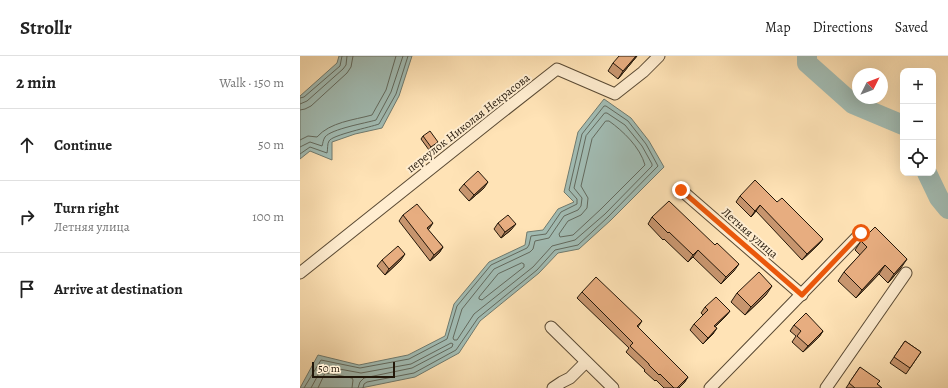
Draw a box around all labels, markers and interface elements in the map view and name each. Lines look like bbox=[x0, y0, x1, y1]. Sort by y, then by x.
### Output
text: Strollr bbox=[20, 15, 72, 41]
text: Map bbox=[765, 18, 791, 37]
text: Directions bbox=[813, 18, 873, 37]
text: Saved bbox=[895, 18, 928, 37]
north arrow bbox=[852, 68, 888, 104]
map controls bbox=[900, 68, 936, 176]
button: + bbox=[900, 68, 936, 104]
street label: переулок Николая Некрасова bbox=[403, 69, 533, 176]
text: 2 min bbox=[16, 71, 56, 94]
text: Walk · 150 m bbox=[219, 74, 284, 91]
button: − bbox=[900, 104, 936, 140]
icon: ahead bbox=[16, 134, 38, 156]
text: Continue bbox=[54, 135, 112, 155]
text: 50 m bbox=[258, 136, 284, 153]
button: locate bbox=[900, 140, 936, 176]
route end bbox=[672, 181, 690, 199]
text: Turn right bbox=[54, 198, 119, 218]
street label: Летняя улица bbox=[718, 204, 782, 262]
icon: right bbox=[16, 206, 38, 228]
text: 100 m bbox=[252, 208, 284, 225]
text: Летняя улица bbox=[54, 218, 130, 235]
route start bbox=[852, 224, 870, 242]
icon: arrive bbox=[16, 278, 38, 300]
text: Arrive at destination bbox=[54, 279, 183, 299]
scale bar bbox=[312, 360, 395, 379]
text: 50 m bbox=[318, 361, 340, 376]

